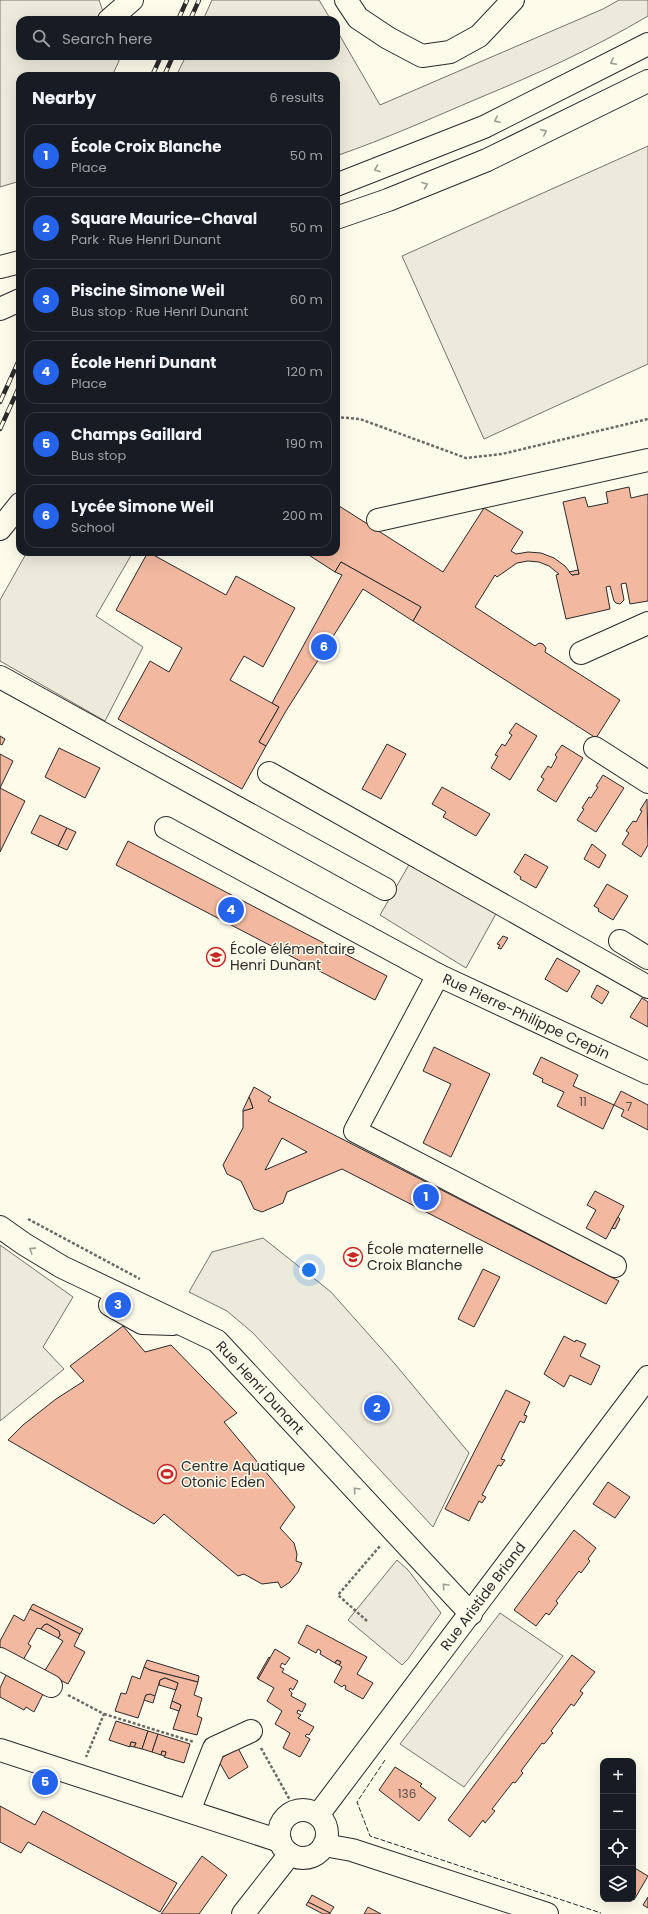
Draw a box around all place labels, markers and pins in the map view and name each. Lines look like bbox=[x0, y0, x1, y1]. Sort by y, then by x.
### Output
pin: 6 bbox=[311, 632, 337, 662]
pin: 4 bbox=[218, 895, 244, 925]
place label: École élémentaire Henri Dunant bbox=[230, 939, 356, 975]
school or university icon: École élémentaire Henri Dunant bbox=[205, 946, 227, 968]
pin: 1 bbox=[413, 1182, 439, 1212]
place label: École maternelle Croix Blanche bbox=[367, 1239, 484, 1275]
school or university icon: École maternelle Croix Blanche bbox=[342, 1246, 364, 1268]
pin: 3 bbox=[105, 1290, 131, 1320]
pin: 2 bbox=[364, 1393, 390, 1423]
place label: Centre Aquatique Otonic Eden bbox=[181, 1456, 305, 1492]
sports icon: Centre Aquatique Otonic Eden bbox=[156, 1463, 178, 1485]
pin: 5 bbox=[32, 1767, 58, 1797]

